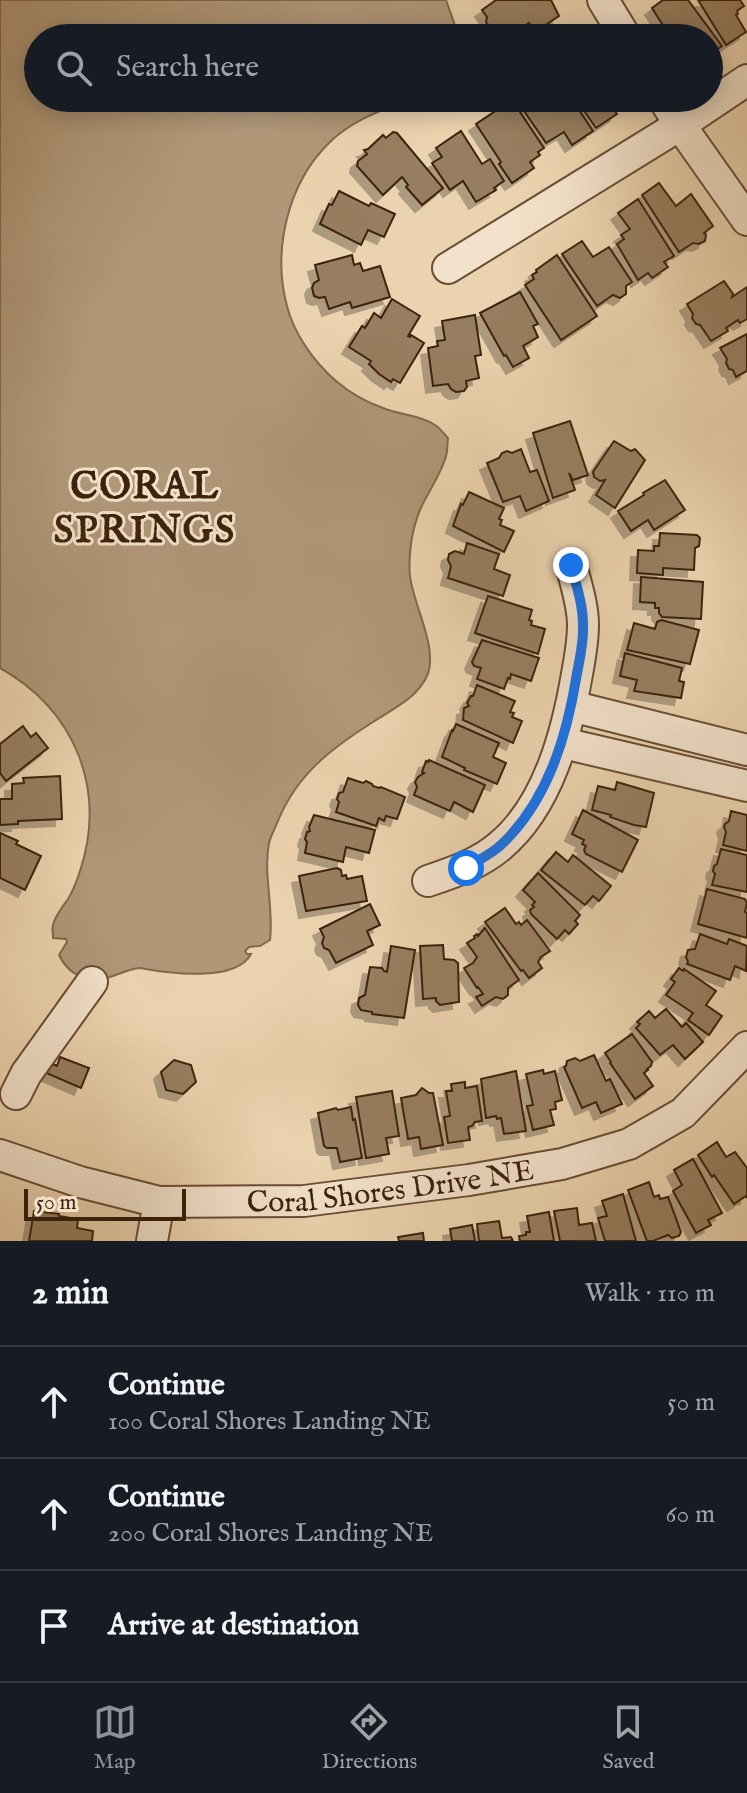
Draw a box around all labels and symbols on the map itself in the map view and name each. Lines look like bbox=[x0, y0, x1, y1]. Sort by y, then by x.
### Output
district label: CORAL SPRINGS bbox=[54, 464, 236, 556]
route end bbox=[553, 547, 589, 583]
route start bbox=[448, 850, 484, 886]
street label: Coral Shores Drive NE bbox=[247, 1152, 537, 1222]
scale bar bbox=[24, 1185, 186, 1221]

